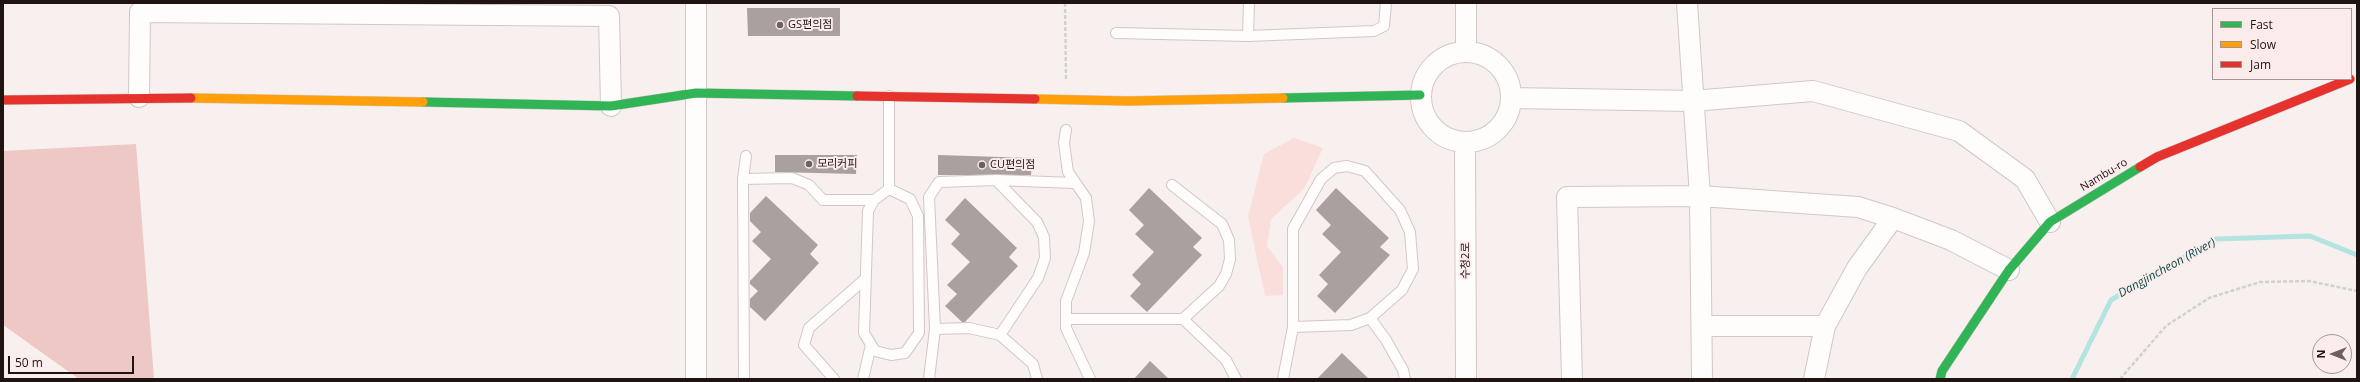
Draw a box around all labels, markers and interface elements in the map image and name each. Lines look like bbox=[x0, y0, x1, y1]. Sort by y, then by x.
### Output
legend bbox=[2212, 8, 2352, 80]
text: Fast bbox=[2250, 16, 2273, 33]
place label: GS편의점 bbox=[788, 18, 832, 32]
marker: GS편의점 bbox=[775, 20, 785, 30]
text: Slow bbox=[2250, 36, 2276, 53]
text: Jam bbox=[2250, 56, 2271, 73]
street label: Nambu-ro bbox=[2078, 156, 2130, 194]
place label: 모리커피 bbox=[817, 157, 857, 171]
place label: CU편의점 bbox=[990, 158, 1035, 172]
marker: 모리커피 bbox=[804, 159, 814, 169]
marker: CU편의점 bbox=[977, 160, 987, 170]
water label: Dangjincheon (River) bbox=[2116, 235, 2218, 301]
street label: 수청2로 bbox=[1459, 243, 1473, 279]
north arrow bbox=[2312, 334, 2352, 374]
scale bar bbox=[10, 348, 136, 374]
text: N bbox=[2313, 350, 2328, 358]
text: 50 m bbox=[15, 354, 43, 371]

